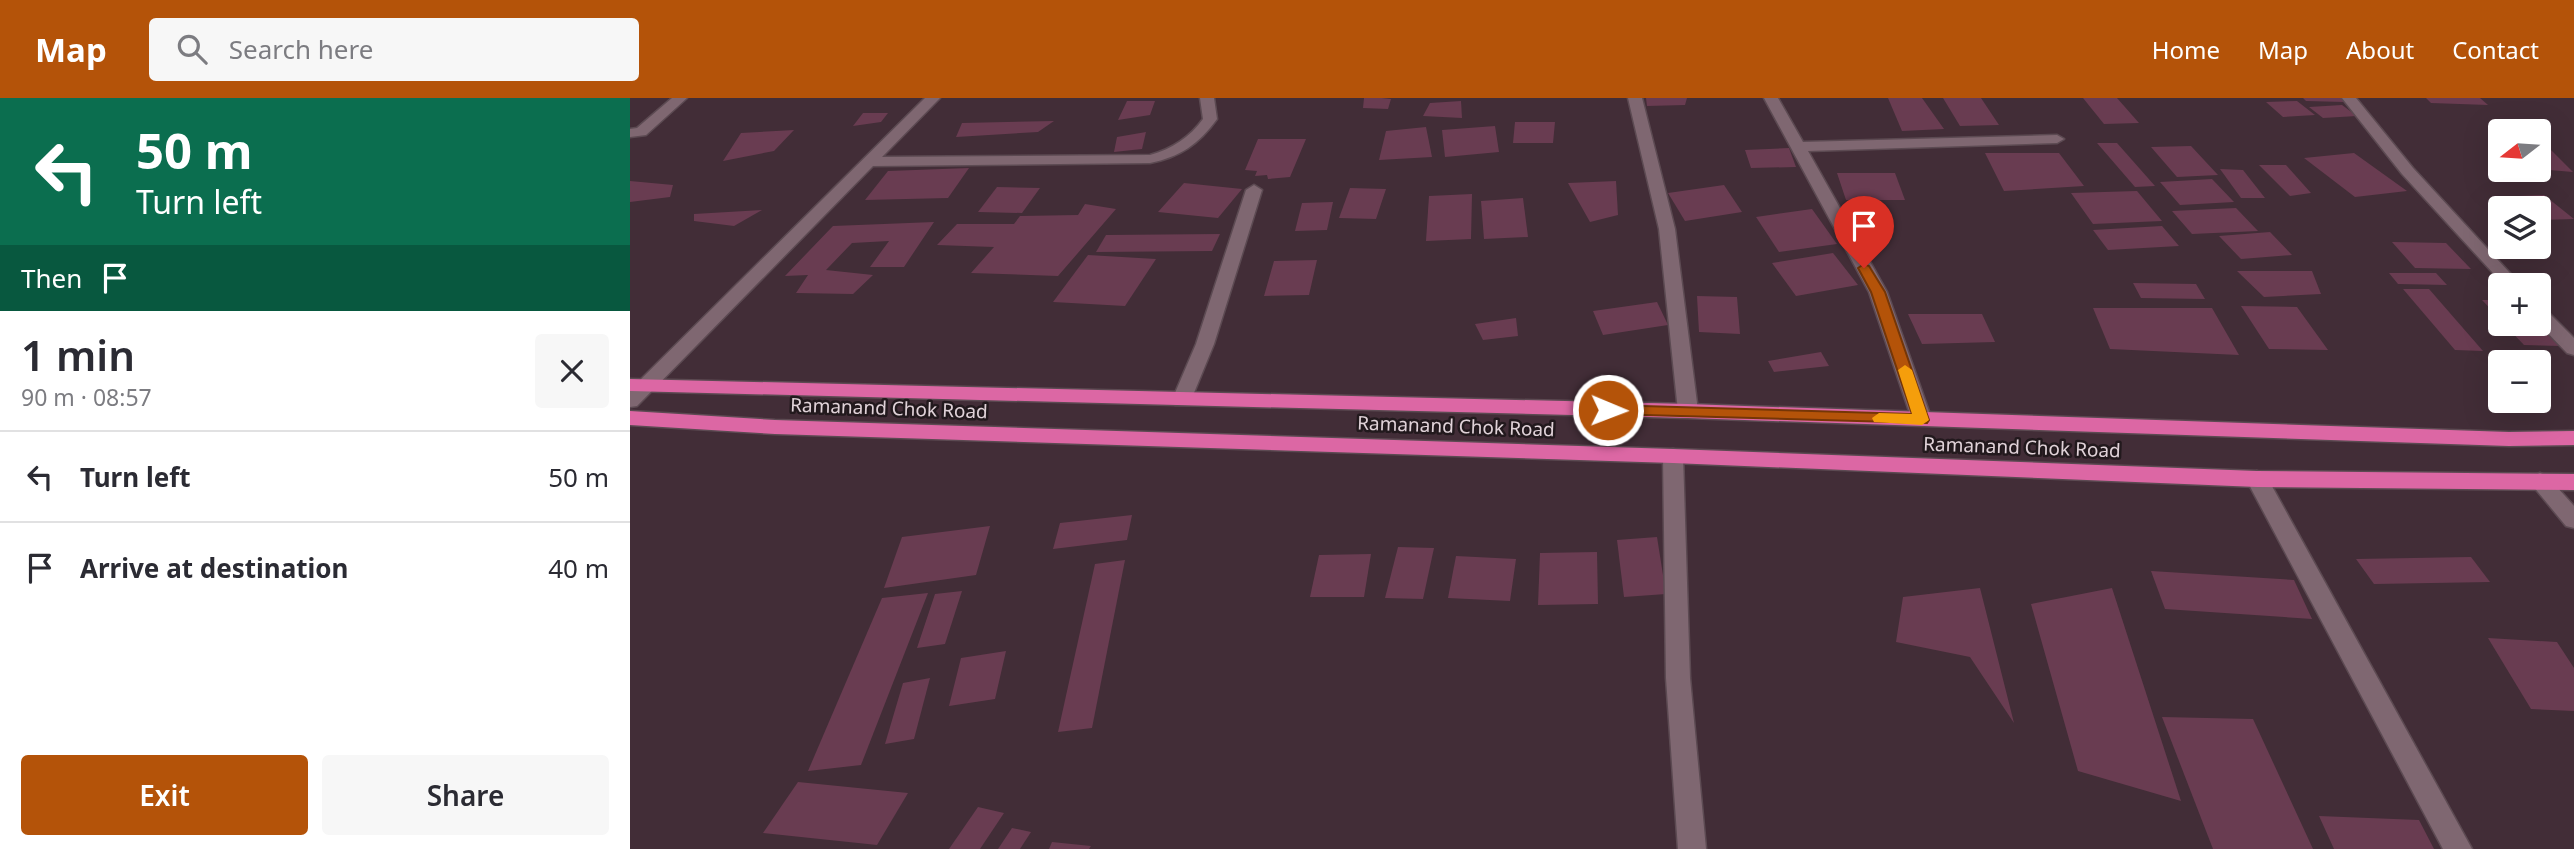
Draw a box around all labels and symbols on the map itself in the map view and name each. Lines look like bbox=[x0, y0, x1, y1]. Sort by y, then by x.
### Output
north arrow bbox=[2488, 119, 2552, 182]
pin bbox=[1834, 196, 1894, 268]
position arrow bbox=[1571, 373, 1645, 447]
street label: Ramanand Chok Road bbox=[790, 392, 988, 424]
street label: Ramanand Chok Road bbox=[1357, 410, 1555, 442]
street label: Ramanand Chok Road bbox=[1923, 431, 2121, 463]

